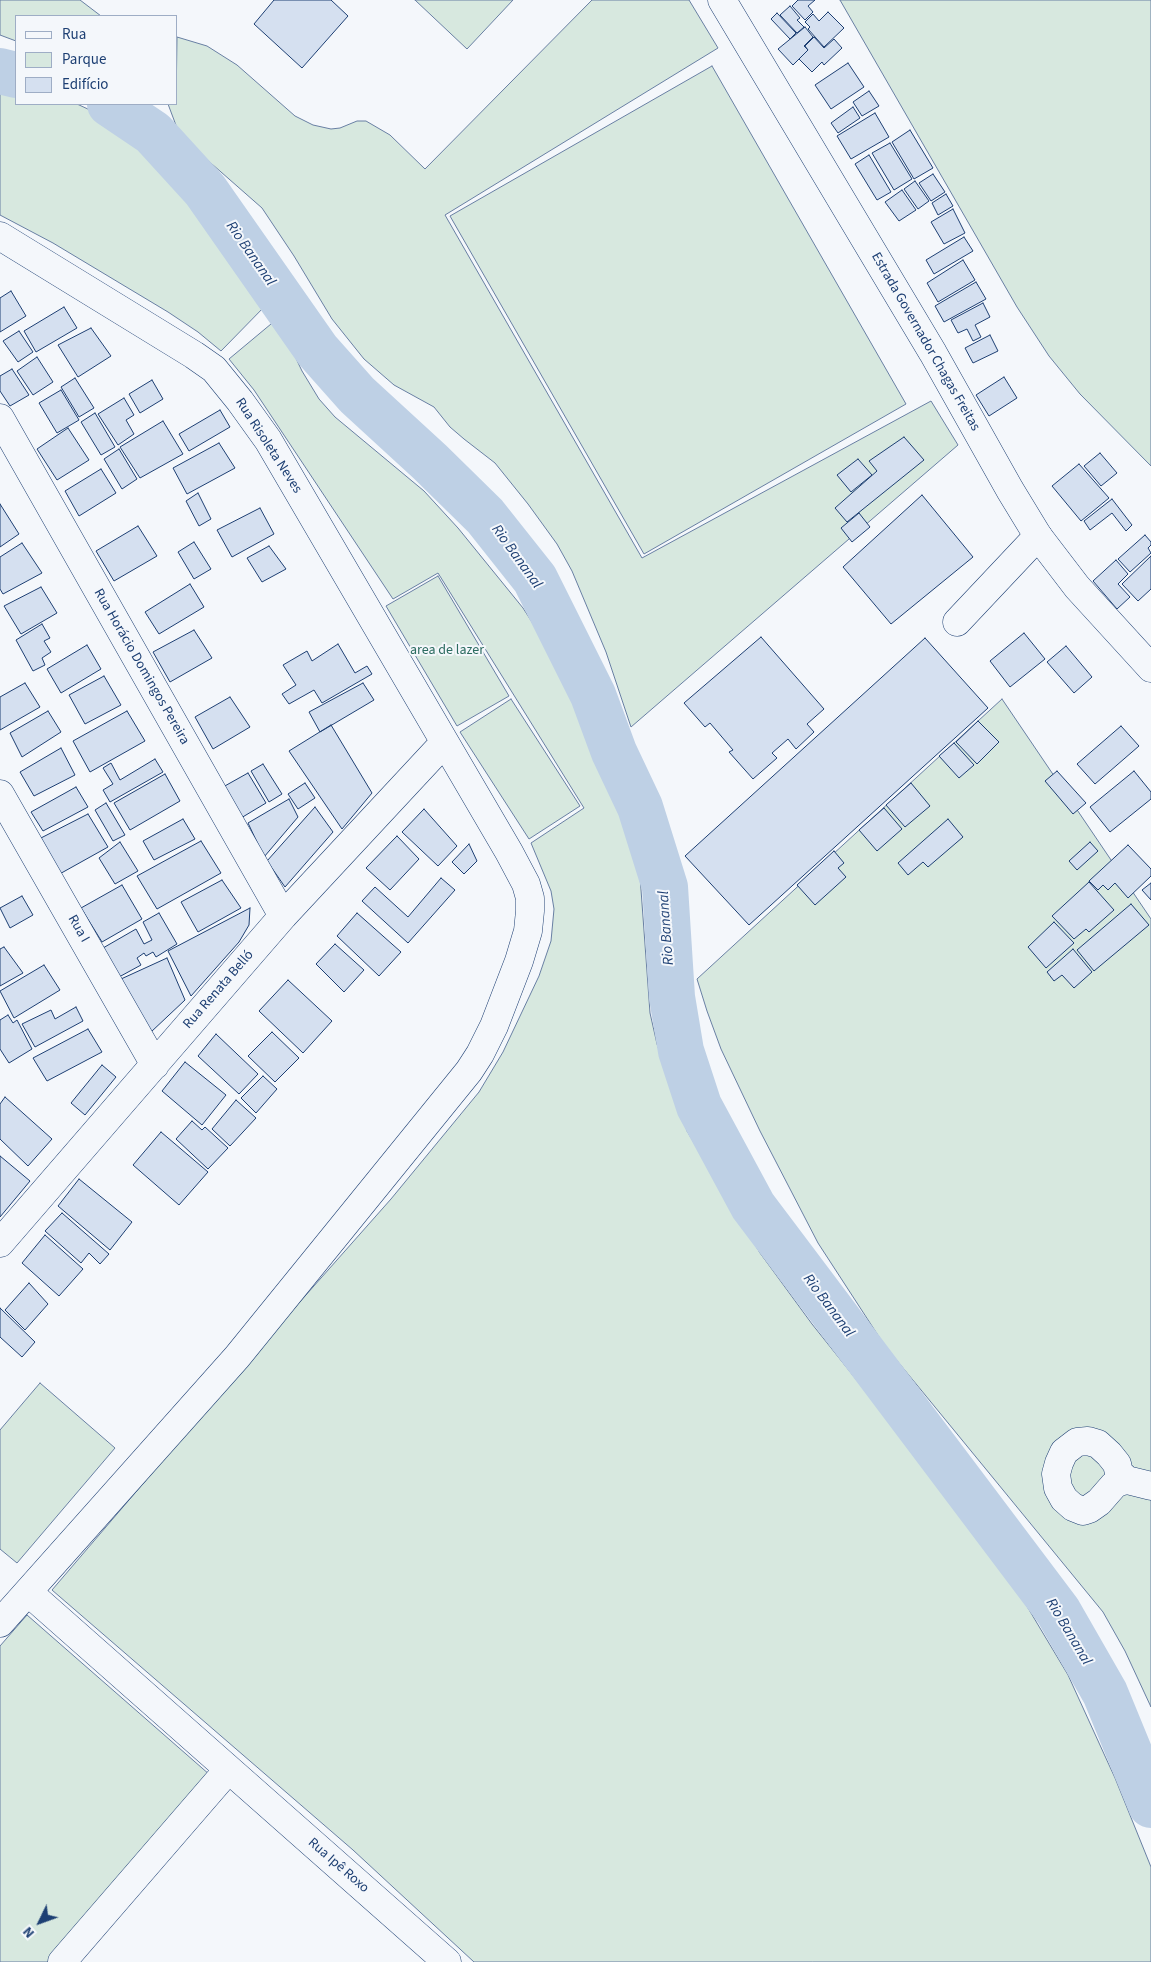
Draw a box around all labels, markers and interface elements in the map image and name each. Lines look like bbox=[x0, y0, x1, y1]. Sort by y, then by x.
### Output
legend bbox=[15, 15, 178, 105]
text: Rua bbox=[62, 24, 86, 45]
text: Parque bbox=[62, 49, 106, 70]
text: Edifício bbox=[62, 74, 109, 95]
water label: Rio Bananal bbox=[221, 218, 279, 290]
street label: Estrada Governador Chagas Freitas bbox=[867, 250, 983, 434]
street label: Rua Risoleta Neves bbox=[231, 395, 305, 497]
water label: Rio Bananal bbox=[487, 521, 545, 593]
street label: Rua Horácio Domingos Pereira bbox=[89, 586, 193, 748]
park label: area de lazer bbox=[410, 643, 484, 659]
water label: Rio Bananal bbox=[655, 890, 679, 966]
street label: Rua I bbox=[63, 912, 93, 946]
street label: Rua Renata Belló bbox=[180, 947, 258, 1033]
water label: Rio Bananal bbox=[798, 1271, 858, 1341]
water label: Rio Bananal bbox=[1041, 1595, 1095, 1669]
street label: Rua Ipê Roxo bbox=[304, 1835, 372, 1897]
north arrow bbox=[15, 1897, 65, 1947]
text: N bbox=[18, 1922, 39, 1942]

